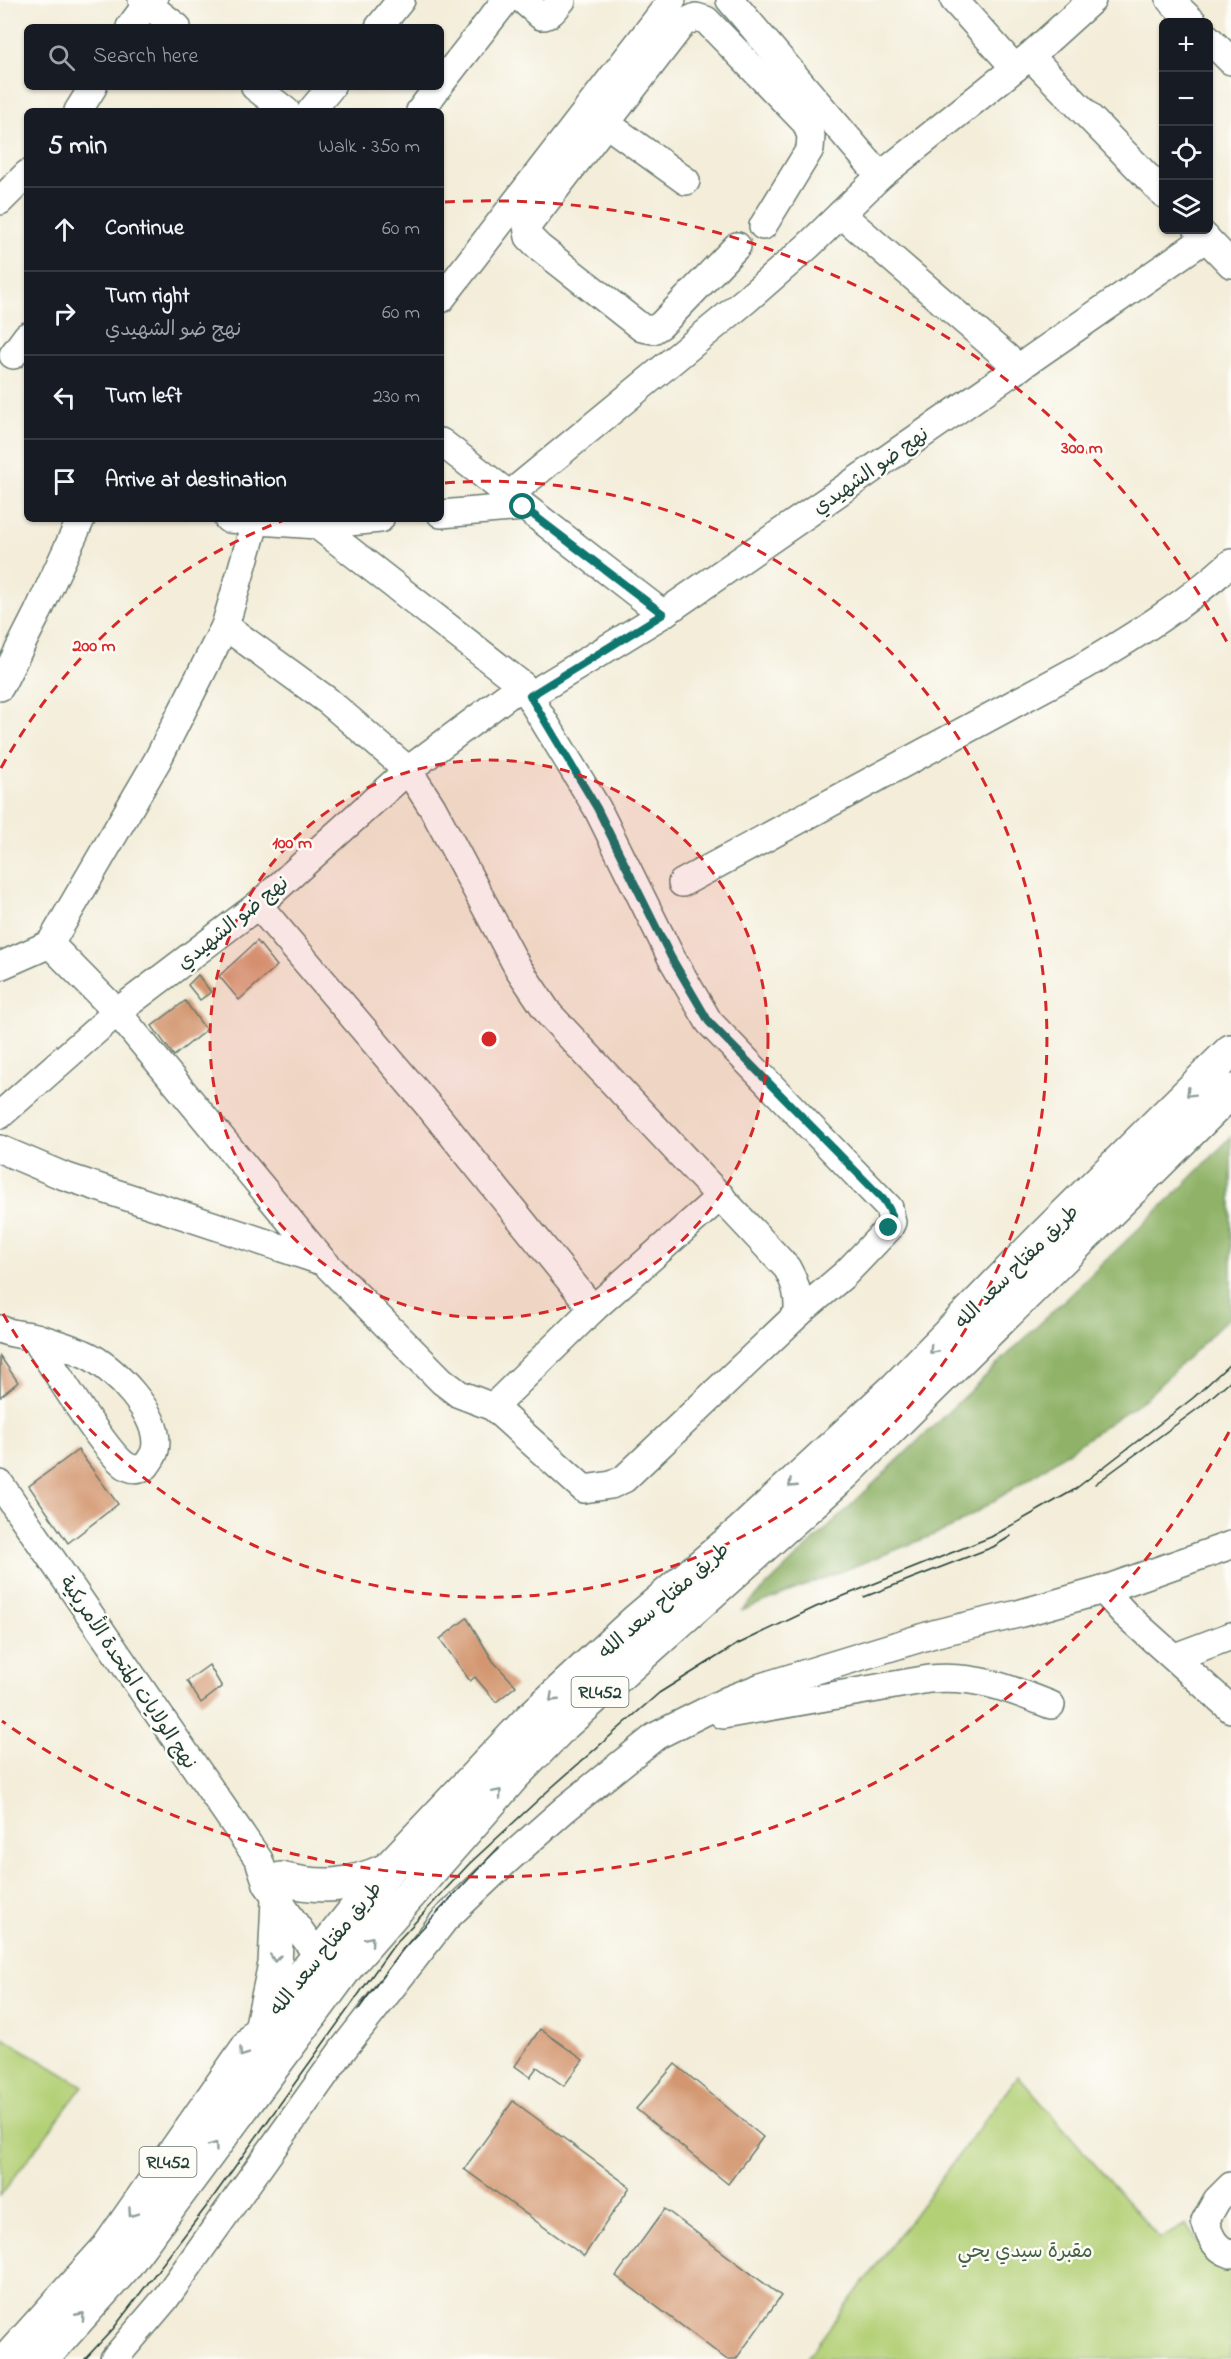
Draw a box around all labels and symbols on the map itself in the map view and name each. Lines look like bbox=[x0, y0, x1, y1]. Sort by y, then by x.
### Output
street label: نهج ضو الشهيدي bbox=[807, 421, 936, 523]
text: 300 m bbox=[1060, 436, 1103, 462]
route start bbox=[509, 493, 535, 519]
text: 200 m bbox=[72, 634, 116, 660]
text: 100 m bbox=[272, 831, 312, 857]
street label: نهج ضو الشهيدي bbox=[171, 870, 296, 978]
centre of rings bbox=[479, 1029, 499, 1049]
one-way arrow bbox=[1186, 1085, 1197, 1096]
street label: طريق مفتاح سعد الله bbox=[949, 1199, 1087, 1337]
route end bbox=[875, 1214, 901, 1240]
one-way arrow bbox=[930, 1342, 941, 1353]
one-way arrow bbox=[789, 1477, 800, 1488]
street label: طريق مفتاح سعد الله bbox=[593, 1537, 737, 1667]
street label: نهج الولايات المتحدة الأمريكية bbox=[51, 1570, 204, 1776]
road number: RL452 bbox=[572, 1677, 628, 1707]
one-way arrow bbox=[549, 1691, 559, 1702]
one-way arrow bbox=[490, 1789, 501, 1800]
street label: طريق مفتاح سعد الله bbox=[264, 1876, 390, 2023]
one-way arrow bbox=[363, 1936, 374, 1947]
one-way arrow bbox=[270, 1954, 282, 1963]
one-way arrow bbox=[239, 2047, 250, 2058]
one-way arrow bbox=[206, 2141, 217, 2152]
road number: RL452 bbox=[140, 2147, 196, 2177]
one-way arrow bbox=[128, 2207, 139, 2218]
park label: مقبرة سيدي يحي bbox=[957, 2238, 1093, 2268]
one-way arrow bbox=[74, 2312, 85, 2323]

